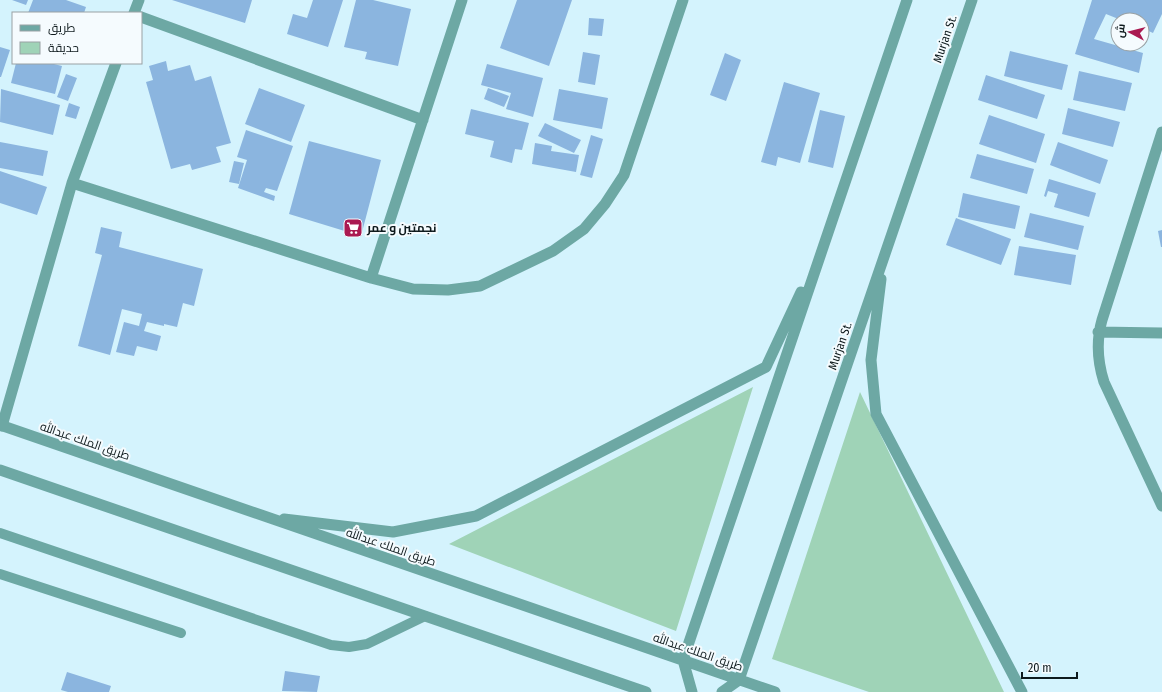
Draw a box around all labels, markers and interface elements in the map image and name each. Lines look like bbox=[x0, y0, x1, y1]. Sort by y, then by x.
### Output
legend bbox=[12, 12, 142, 64]
north arrow bbox=[1110, 12, 1150, 52]
street label: Murjan St. bbox=[930, 13, 960, 65]
text: طريق bbox=[48, 21, 76, 35]
text: ش bbox=[1113, 23, 1128, 39]
text: حديقة bbox=[48, 41, 79, 55]
supermarket icon: نجمتين و عمر bbox=[342, 217, 364, 239]
place label: نجمتين و عمر bbox=[366, 221, 436, 236]
street label: Murjan St. bbox=[825, 320, 855, 372]
street label: طريق الملك عبدالله bbox=[38, 418, 132, 463]
street label: طريق الملك عبدالله bbox=[344, 524, 438, 569]
street label: طريق الملك عبدالله bbox=[651, 629, 745, 674]
scale bar bbox=[1022, 654, 1077, 680]
text: 20 m bbox=[1028, 661, 1052, 675]

